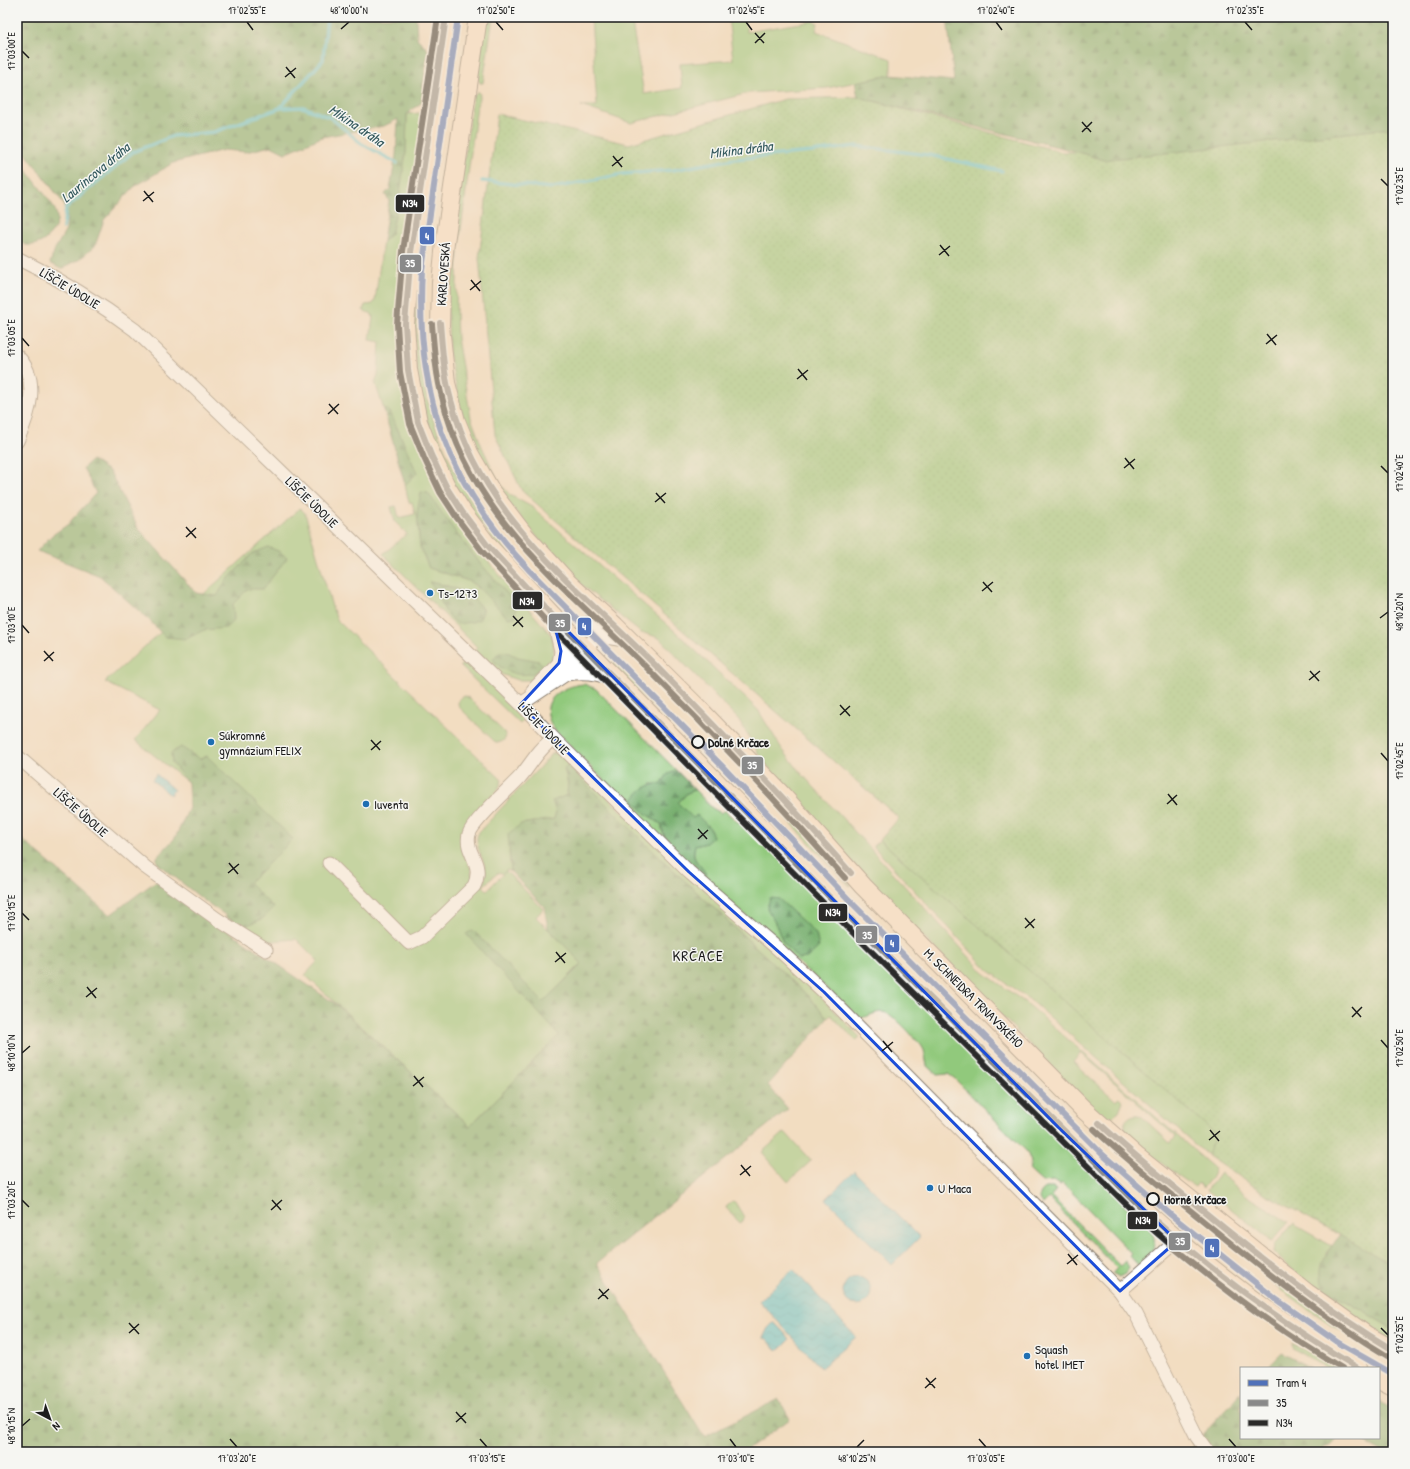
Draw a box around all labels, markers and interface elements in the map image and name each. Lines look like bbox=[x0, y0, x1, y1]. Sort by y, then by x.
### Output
text: 17°02'55"E bbox=[228, 4, 266, 17]
text: 48°10'00"N bbox=[330, 4, 368, 17]
text: 17°02'50"E bbox=[477, 4, 516, 17]
text: 17°02'45"E bbox=[727, 4, 765, 17]
text: 17°02'40"E bbox=[977, 4, 1015, 17]
text: 17°02'35"E bbox=[1226, 4, 1265, 17]
text: 17°03'00"E bbox=[5, 31, 18, 70]
water label: Mikina dráha bbox=[326, 99, 390, 151]
water label: Mikina dráha bbox=[708, 136, 775, 162]
water label: Laurincova dráha bbox=[57, 137, 135, 206]
text: 17°02'35"E bbox=[1393, 166, 1406, 205]
line badge: N34 bbox=[395, 194, 425, 213]
text: N34 bbox=[403, 196, 417, 210]
line badge: 4 bbox=[419, 226, 435, 245]
text: 4 bbox=[425, 229, 429, 243]
street label: KARLOVESKÁ bbox=[432, 241, 454, 306]
line badge: 35 bbox=[399, 254, 422, 273]
text: 35 bbox=[405, 256, 415, 270]
street label: LÍŠČIE ÚDOLIE bbox=[37, 263, 104, 313]
text: 17°03'05"E bbox=[5, 319, 18, 357]
text: 17°02'40"E bbox=[1393, 454, 1406, 492]
street label: LÍŠČIE ÚDOLIE bbox=[282, 472, 343, 532]
place label: Ts-1273 bbox=[438, 584, 478, 602]
marker: Ts-1273 bbox=[425, 588, 435, 598]
line badge: N34 bbox=[512, 591, 543, 610]
text: 48°10'20"N bbox=[1393, 593, 1406, 631]
text: N34 bbox=[520, 594, 534, 608]
text: 17°03'10"E bbox=[5, 606, 18, 644]
line badge: 35 bbox=[548, 613, 571, 632]
text: 35 bbox=[555, 616, 565, 630]
line badge: 4 bbox=[577, 617, 592, 636]
text: 4 bbox=[582, 619, 586, 633]
street label: LÍŠČIE ÚDOLIE bbox=[514, 698, 574, 759]
place label: Súkromné gymnázium FELIX bbox=[219, 726, 302, 759]
place label: Dolné Krčace bbox=[708, 733, 770, 751]
marker: Dolné Krčace bbox=[691, 735, 705, 749]
marker: Súkromné gymnázium FELIX bbox=[206, 737, 216, 747]
text: 17°02'45"E bbox=[1393, 742, 1406, 780]
line badge: 35 bbox=[741, 756, 764, 775]
text: 35 bbox=[747, 758, 757, 772]
street label: LÍŠČIE ÚDOLIE bbox=[50, 783, 112, 841]
place label: Iuventa bbox=[374, 795, 408, 813]
marker: Iuventa bbox=[361, 799, 371, 809]
text: 17°03'15"E bbox=[5, 894, 18, 931]
line badge: N34 bbox=[818, 903, 848, 922]
text: N34 bbox=[826, 905, 840, 919]
line badge: 35 bbox=[855, 925, 878, 944]
text: 35 bbox=[862, 928, 872, 942]
line badge: 4 bbox=[884, 934, 900, 953]
text: 4 bbox=[890, 936, 894, 950]
street label: M. SCHNEIDRA TRNAVSKÉHO bbox=[920, 944, 1028, 1052]
district label: KRČACE bbox=[672, 945, 724, 966]
text: 17°02'50"E bbox=[1393, 1028, 1406, 1067]
text: 48°10'10"N bbox=[5, 1035, 18, 1071]
place label: U Maca bbox=[938, 1179, 971, 1197]
text: 17°03'20"E bbox=[5, 1180, 18, 1219]
marker: U Maca bbox=[925, 1183, 935, 1193]
place label: Horné Krčace bbox=[1164, 1190, 1227, 1208]
marker: Horné Krčace bbox=[1146, 1192, 1160, 1206]
line badge: N34 bbox=[1127, 1211, 1158, 1230]
text: N34 bbox=[1136, 1213, 1150, 1227]
line badge: 35 bbox=[1168, 1232, 1191, 1251]
text: 35 bbox=[1175, 1234, 1185, 1248]
line badge: 4 bbox=[1204, 1238, 1220, 1258]
text: 4 bbox=[1210, 1241, 1214, 1255]
text: 17°02'55"E bbox=[1393, 1316, 1406, 1354]
place label: Squash hotel IMET bbox=[1035, 1340, 1085, 1373]
marker: Squash hotel IMET bbox=[1022, 1351, 1032, 1361]
legend bbox=[1240, 1367, 1380, 1439]
text: Tram 4 bbox=[1276, 1374, 1307, 1391]
text: 35 bbox=[1276, 1394, 1286, 1411]
north arrow bbox=[30, 1399, 70, 1439]
text: 48°10'15"N bbox=[5, 1408, 18, 1444]
text: N34 bbox=[1276, 1414, 1293, 1431]
text: N bbox=[50, 1419, 63, 1434]
text: 17°03'20"E bbox=[218, 1452, 257, 1465]
text: 17°03'15"E bbox=[469, 1452, 506, 1465]
text: 17°03'10"E bbox=[717, 1452, 755, 1465]
text: 48°10'25"N bbox=[838, 1452, 876, 1465]
text: 17°03'05"E bbox=[967, 1452, 1005, 1465]
text: 17°03'00"E bbox=[1217, 1452, 1256, 1465]

